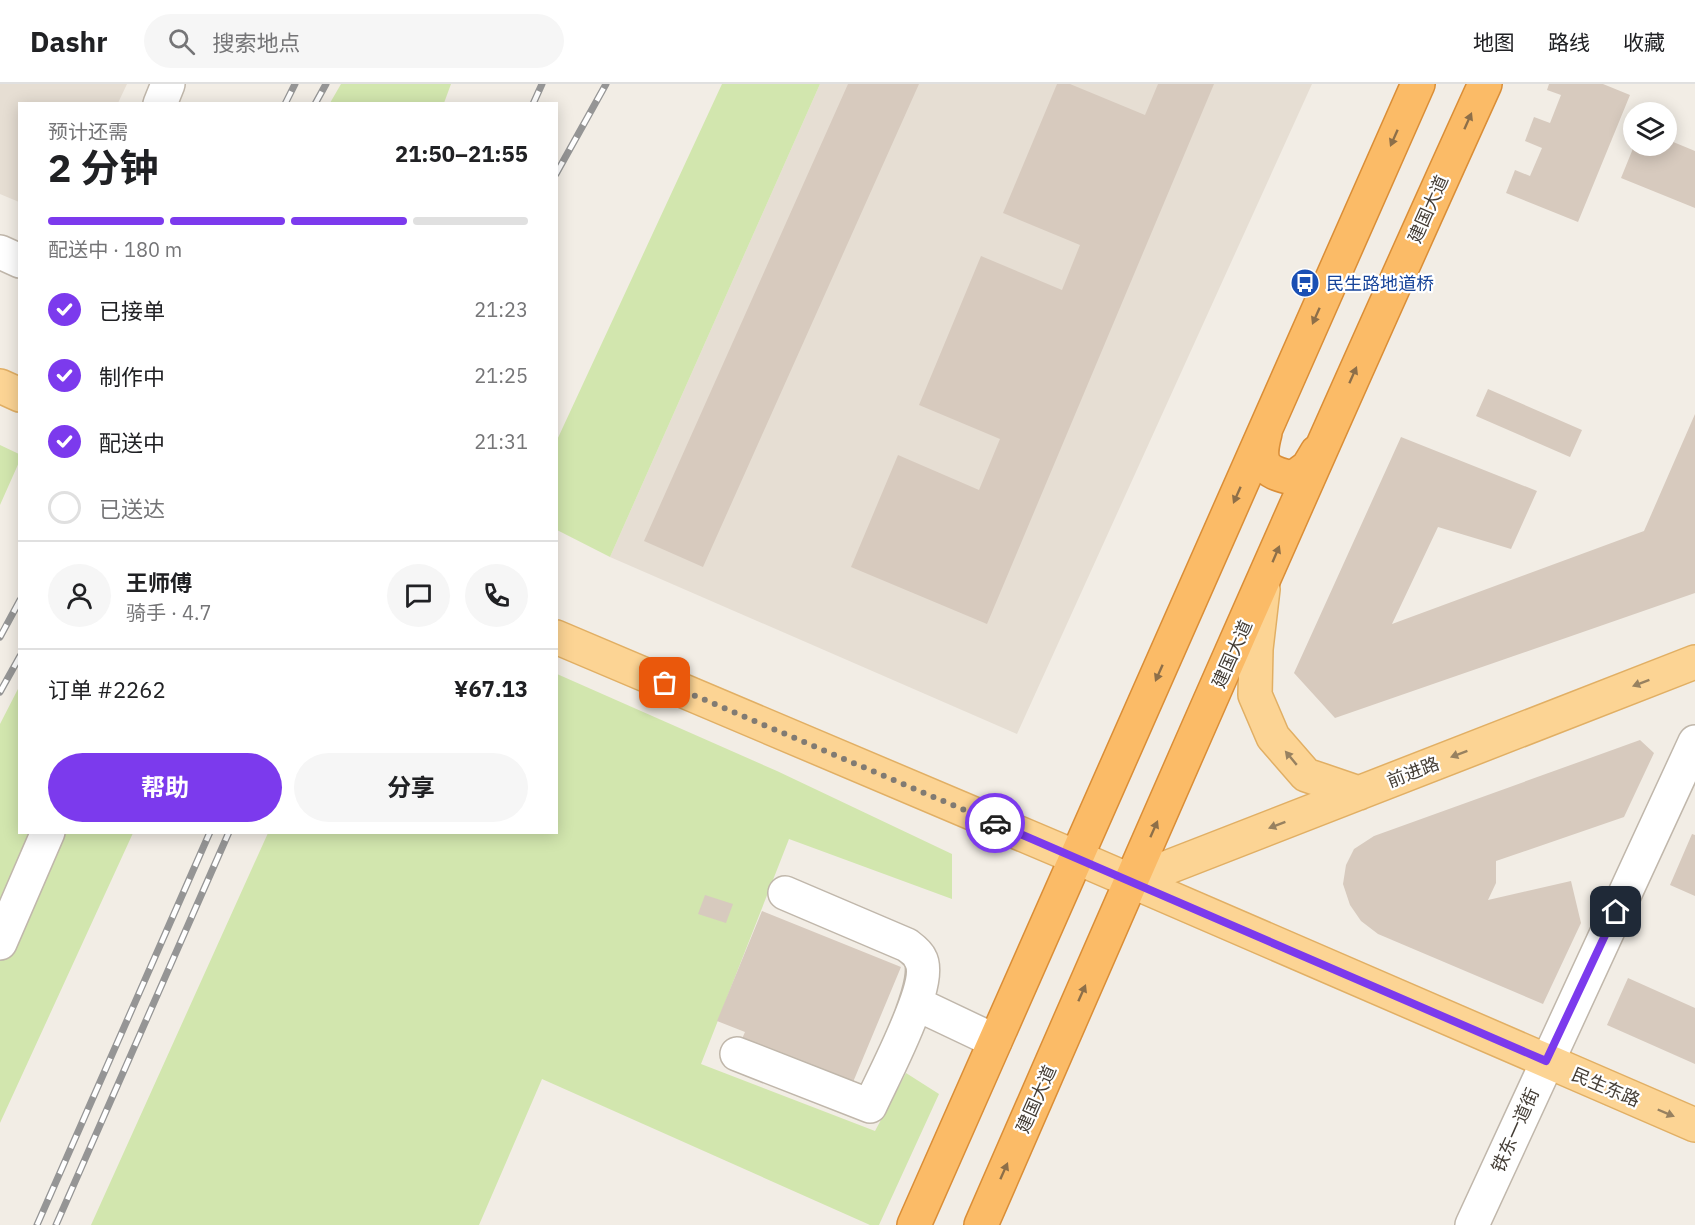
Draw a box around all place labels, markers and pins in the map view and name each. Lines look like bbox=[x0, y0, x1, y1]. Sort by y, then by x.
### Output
bus stop icon: 民生路地道桥 bbox=[1289, 267, 1321, 299]
place label: 民生路地道桥 bbox=[1326, 272, 1434, 295]
pin bbox=[639, 657, 690, 708]
pin bbox=[1590, 886, 1641, 937]

